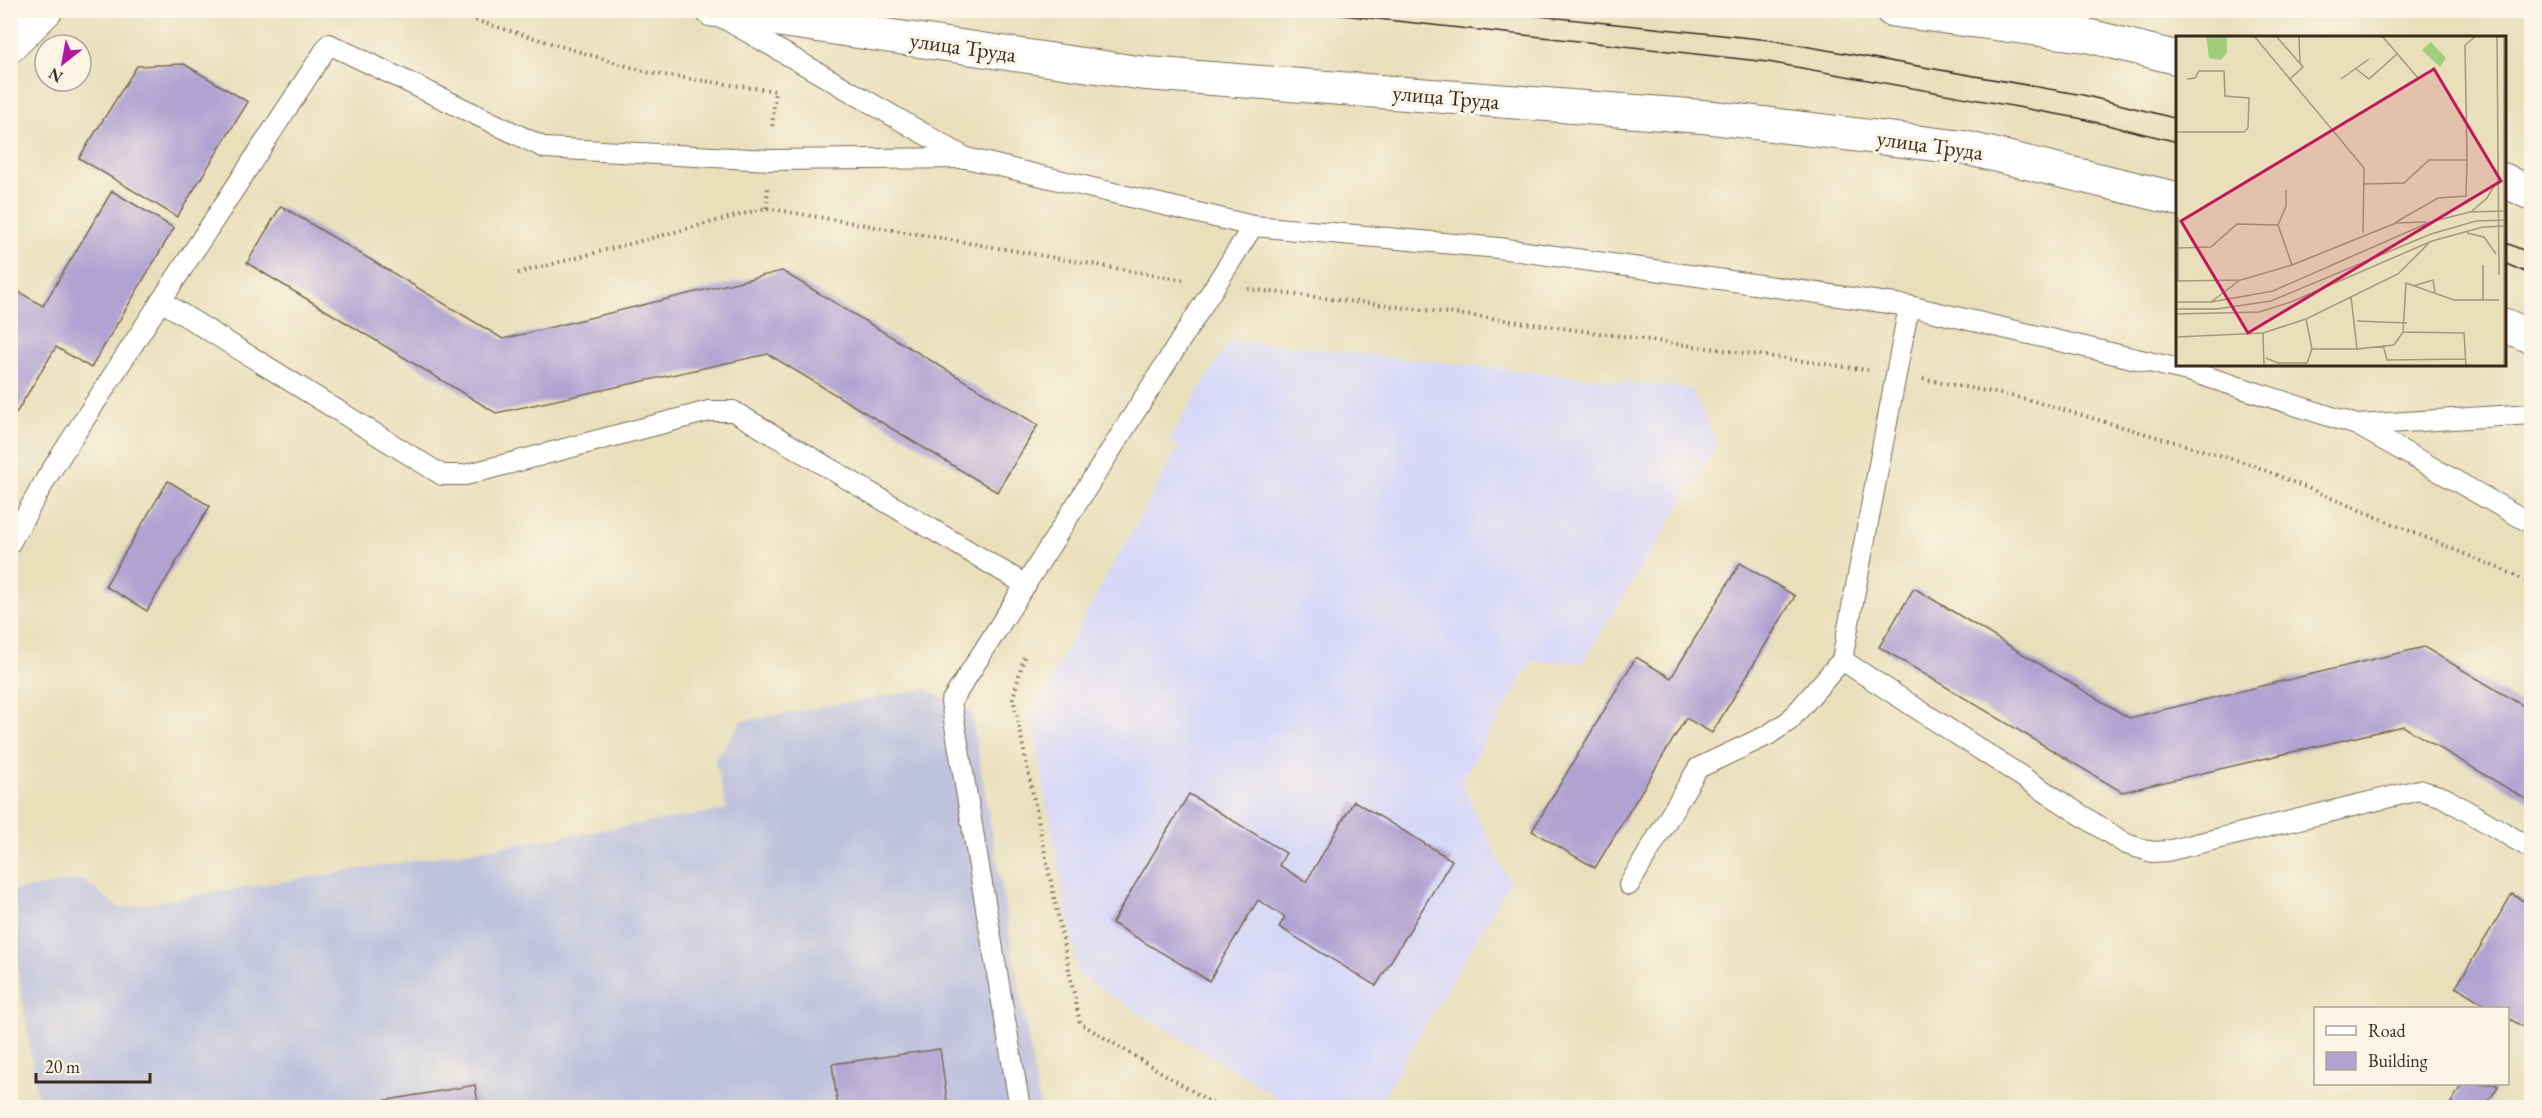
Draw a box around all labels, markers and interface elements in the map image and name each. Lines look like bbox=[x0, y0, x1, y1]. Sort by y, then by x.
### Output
street label: улица Труда bbox=[908, 25, 1018, 69]
north arrow bbox=[33, 33, 93, 93]
inset map bbox=[2176, 36, 2506, 366]
text: N bbox=[45, 63, 66, 88]
street label: улица Труда bbox=[1391, 78, 1501, 116]
street label: улица Труда bbox=[1875, 123, 1985, 167]
legend bbox=[2314, 1007, 2509, 1085]
text: Road bbox=[2368, 1019, 2407, 1042]
scale bar bbox=[36, 1046, 150, 1084]
text: Building bbox=[2368, 1049, 2428, 1072]
text: 20 m bbox=[45, 1055, 80, 1078]

